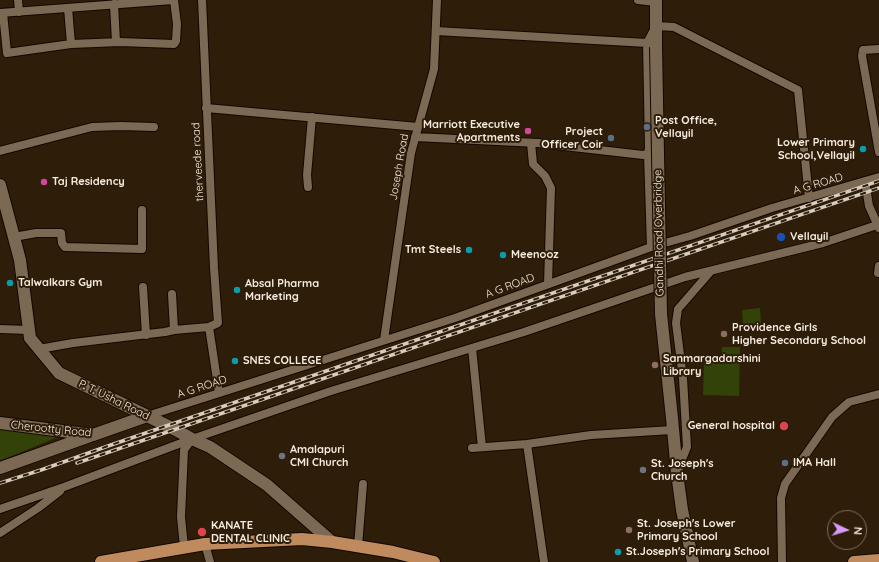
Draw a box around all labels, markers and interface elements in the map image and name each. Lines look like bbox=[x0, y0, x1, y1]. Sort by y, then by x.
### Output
place label: Post Office, Vellayil bbox=[655, 114, 717, 140]
place label: Marriott Executive Apartments bbox=[423, 118, 520, 144]
street label: therveede road bbox=[189, 122, 207, 202]
marker: Post Office, Vellayil bbox=[642, 122, 652, 132]
place label: Project Officer Coir bbox=[541, 125, 603, 151]
marker: Marriott Executive Apartments bbox=[523, 126, 533, 136]
street label: Joseph Road bbox=[387, 133, 411, 201]
marker: Project Officer Coir bbox=[606, 133, 616, 143]
place label: Lower Primary School,Vellayil bbox=[777, 136, 855, 162]
marker: Lower Primary School,Vellayil bbox=[858, 144, 868, 154]
street label: Gandhi Road Overbridge bbox=[651, 169, 667, 297]
street label: A G ROAD bbox=[791, 171, 845, 197]
place label: Taj Residency bbox=[52, 175, 125, 189]
marker: Taj Residency bbox=[39, 177, 49, 187]
place label: Vellayil bbox=[790, 230, 829, 244]
marker: Vellayil bbox=[775, 231, 787, 243]
place label: Tmt Steels bbox=[405, 243, 461, 257]
marker: Tmt Steels bbox=[464, 245, 474, 255]
place label: Meenooz bbox=[511, 248, 558, 262]
marker: Meenooz bbox=[498, 250, 508, 260]
street label: A G ROAD bbox=[484, 271, 536, 301]
place label: Talwalkars Gym bbox=[18, 276, 102, 290]
place label: Absal Pharma Marketing bbox=[245, 277, 319, 303]
marker: Talwalkars Gym bbox=[5, 278, 15, 288]
marker: Absal Pharma Marketing bbox=[232, 285, 242, 295]
place label: Providence Girls Higher Secondary School bbox=[732, 321, 866, 347]
marker: Providence Girls Higher Secondary School bbox=[719, 329, 729, 339]
place label: Sanmargadarshini Library bbox=[663, 352, 761, 378]
place label: SNES COLLEGE bbox=[243, 354, 321, 368]
marker: SNES COLLEGE bbox=[230, 356, 240, 366]
marker: Sanmargadarshini Library bbox=[650, 360, 660, 370]
street label: A G ROAD bbox=[176, 373, 228, 401]
street label: P. T. Usha Road bbox=[76, 377, 152, 423]
street label: Cherootty Road bbox=[10, 418, 92, 440]
place label: General hospital bbox=[688, 419, 775, 433]
marker: General hospital bbox=[778, 420, 790, 432]
place label: Amalapuri CMI Church bbox=[290, 443, 349, 469]
marker: Amalapuri CMI Church bbox=[277, 451, 287, 461]
place label: IMA Hall bbox=[793, 456, 836, 470]
place label: St. Joseph's Church bbox=[651, 457, 714, 483]
marker: IMA Hall bbox=[780, 458, 790, 468]
marker: St. Joseph's Church bbox=[638, 465, 648, 475]
north arrow bbox=[827, 510, 867, 550]
place label: St. Joseph's Lower Primary School bbox=[637, 517, 735, 543]
place label: KANATE DENTAL CLINIC bbox=[211, 519, 290, 545]
marker: St. Joseph's Lower Primary School bbox=[624, 525, 634, 535]
marker: KANATE DENTAL CLINIC bbox=[196, 526, 208, 538]
text: N bbox=[851, 526, 865, 535]
place label: St.Joseph's Primary School bbox=[626, 545, 769, 559]
marker: St.Joseph's Primary School bbox=[613, 547, 623, 557]

